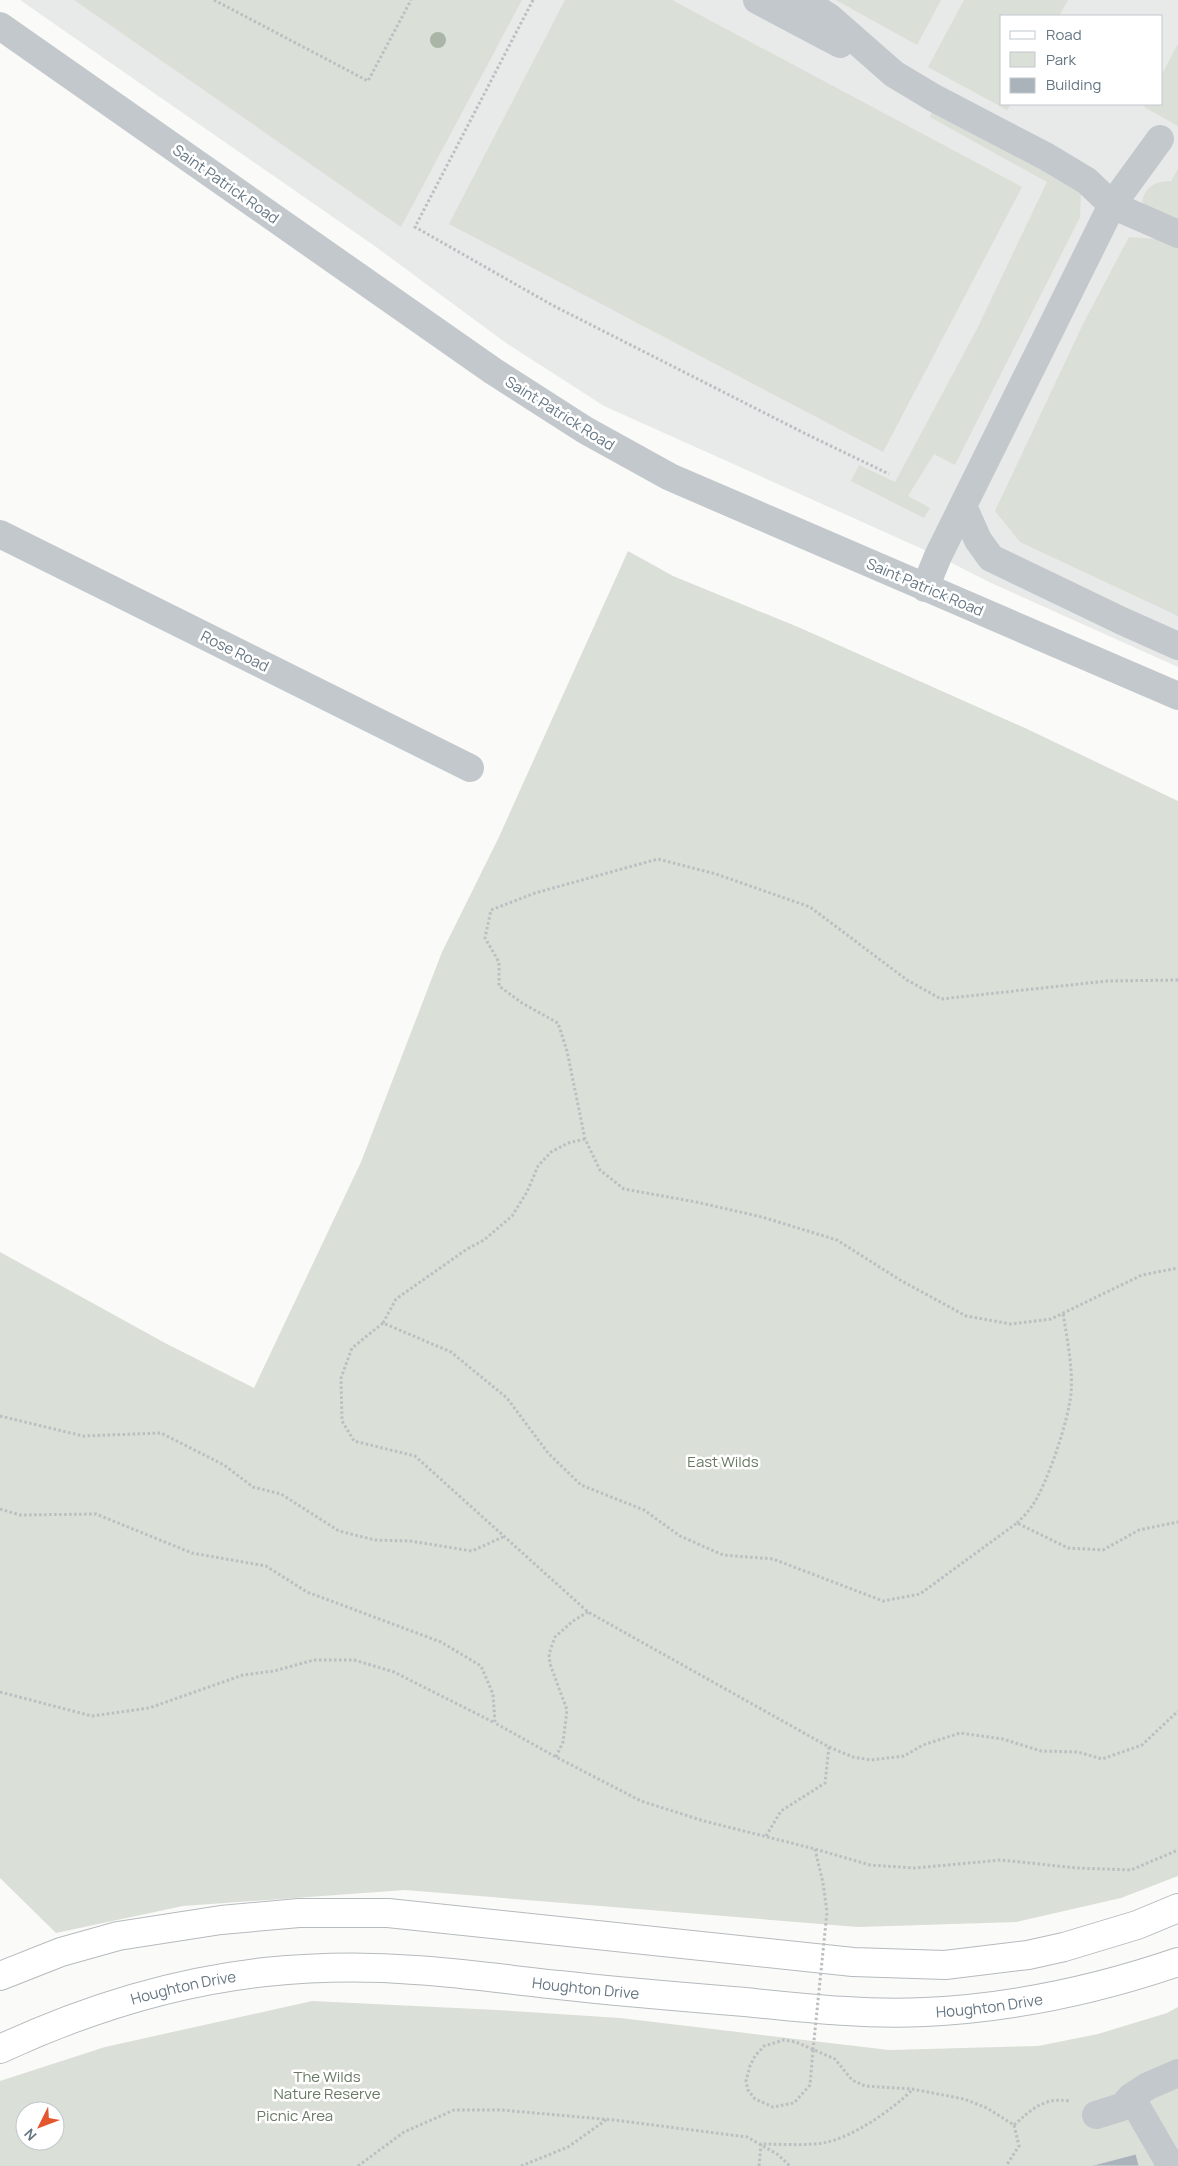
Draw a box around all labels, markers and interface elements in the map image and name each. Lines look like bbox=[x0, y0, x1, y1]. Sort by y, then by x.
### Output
legend bbox=[1000, 15, 1163, 105]
text: Road bbox=[1046, 24, 1082, 45]
text: Park bbox=[1046, 49, 1076, 70]
text: Building bbox=[1046, 74, 1101, 95]
street label: Saint Patrick Road bbox=[169, 139, 283, 229]
street label: Saint Patrick Road bbox=[501, 371, 619, 455]
street label: Saint Patrick Road bbox=[863, 553, 987, 621]
street label: Rose Road bbox=[197, 625, 273, 677]
park label: East Wilds bbox=[687, 1451, 759, 1472]
street label: Houghton Drive bbox=[128, 1965, 238, 2009]
street label: Houghton Drive bbox=[531, 1972, 640, 2004]
street label: Houghton Drive bbox=[935, 1988, 1045, 2022]
park label: The Wilds Nature Reserve bbox=[274, 2066, 381, 2104]
north arrow bbox=[15, 2101, 65, 2151]
park label: Picnic Area bbox=[257, 2105, 333, 2126]
text: N bbox=[20, 2125, 40, 2145]

